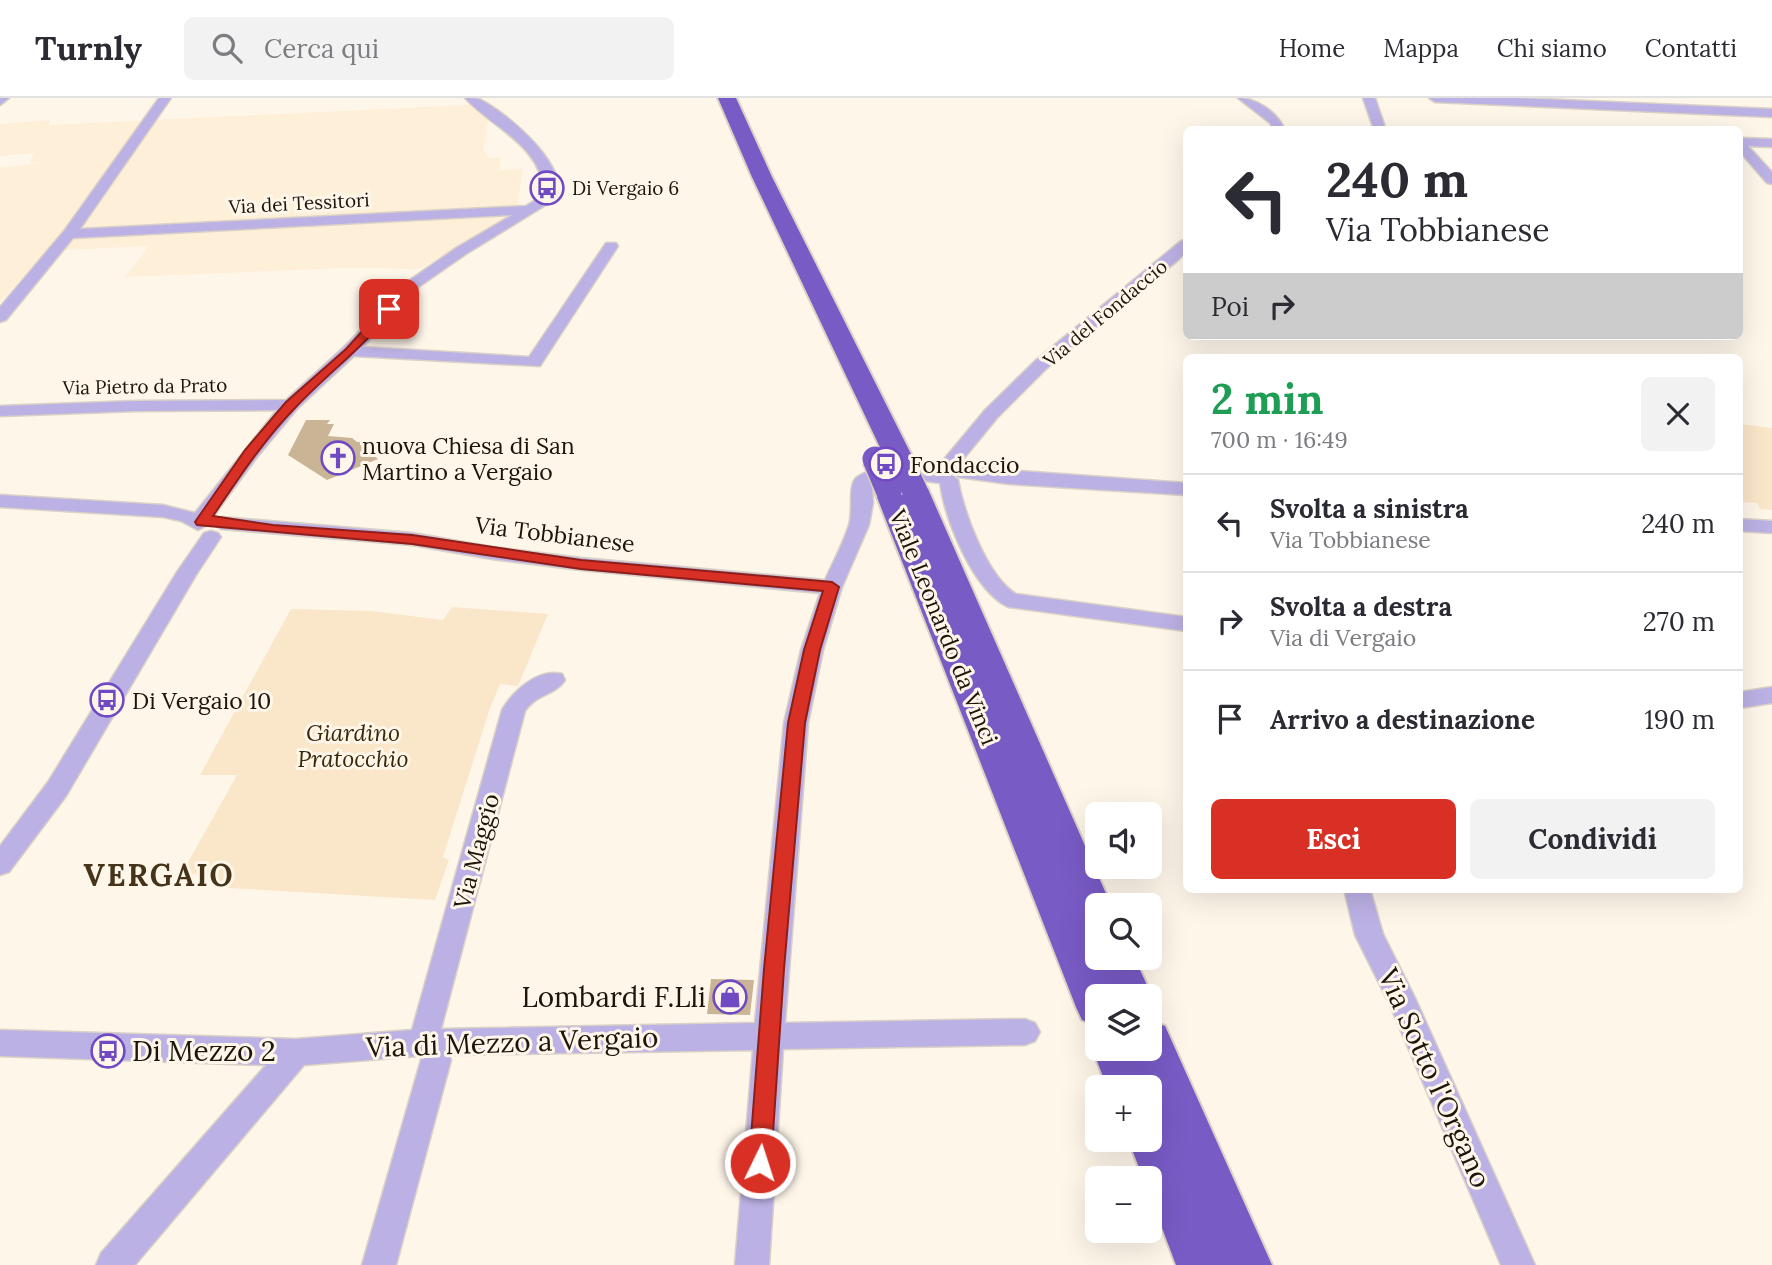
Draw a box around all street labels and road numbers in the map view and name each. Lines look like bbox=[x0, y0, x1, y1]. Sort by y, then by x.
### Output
street label: Via dei Tessitori bbox=[227, 187, 370, 219]
street label: Via del Fondaccio bbox=[1037, 254, 1172, 373]
street label: Via Pietro da Prato bbox=[61, 373, 228, 399]
street label: Viale Leonardo da Vinci bbox=[883, 504, 1005, 749]
street label: Via Tobbianese bbox=[472, 510, 637, 558]
street label: Via Maggio bbox=[446, 790, 505, 913]
street label: Via Sotto l'Organo bbox=[1370, 962, 1500, 1193]
street label: Via di Mezzo a Vergaio bbox=[364, 1019, 659, 1065]

